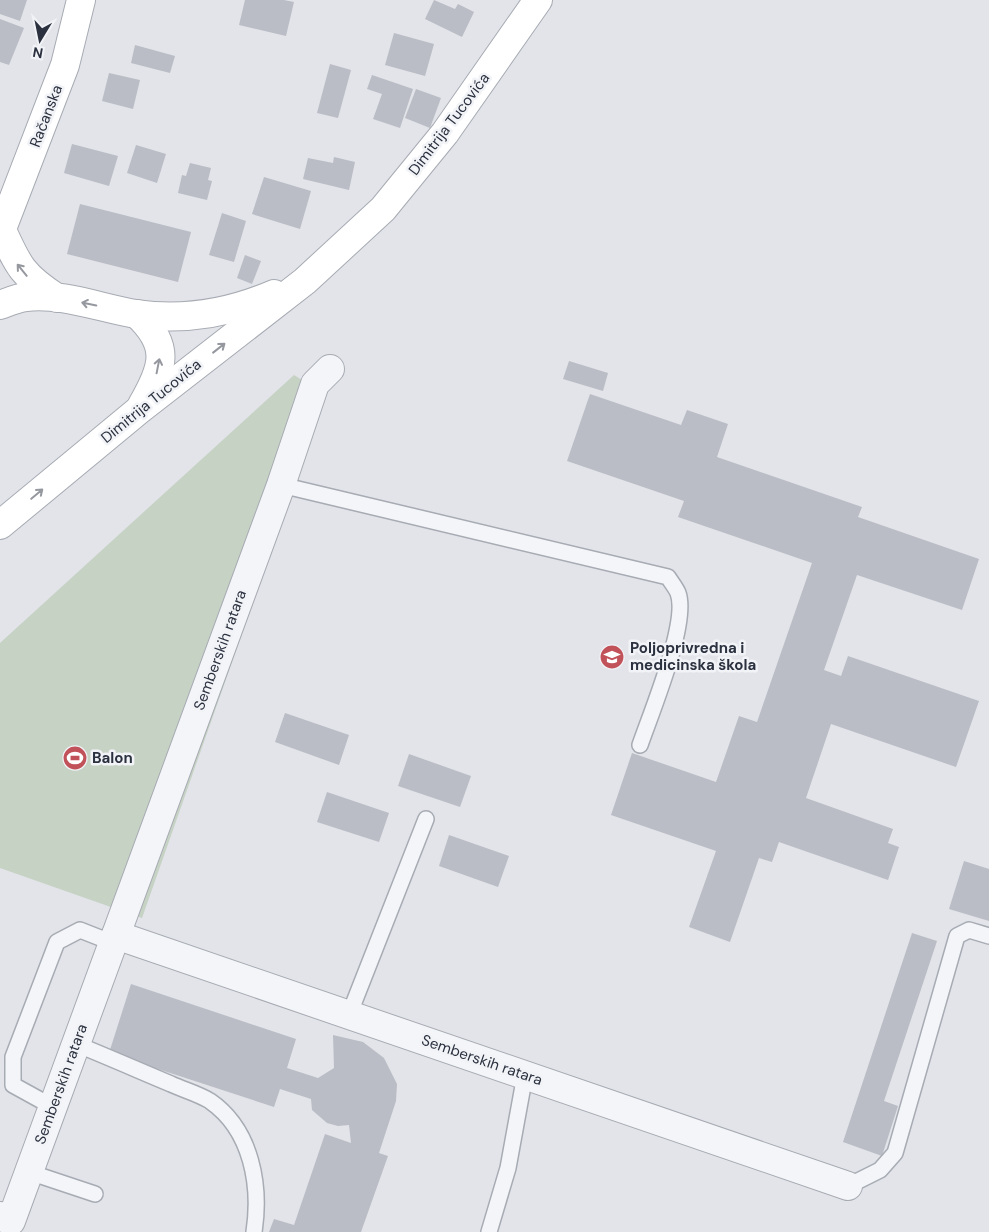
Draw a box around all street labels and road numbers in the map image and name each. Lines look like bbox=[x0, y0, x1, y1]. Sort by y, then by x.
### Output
street label: Dimitrija Tucovića bbox=[404, 69, 494, 179]
street label: Račanska bbox=[25, 82, 67, 150]
street label: Dimitrija Tucovića bbox=[97, 354, 205, 448]
street label: Semberskih ratara bbox=[189, 587, 251, 713]
street label: Semberskih ratara bbox=[30, 1021, 92, 1147]
street label: Semberskih ratara bbox=[419, 1030, 545, 1090]

